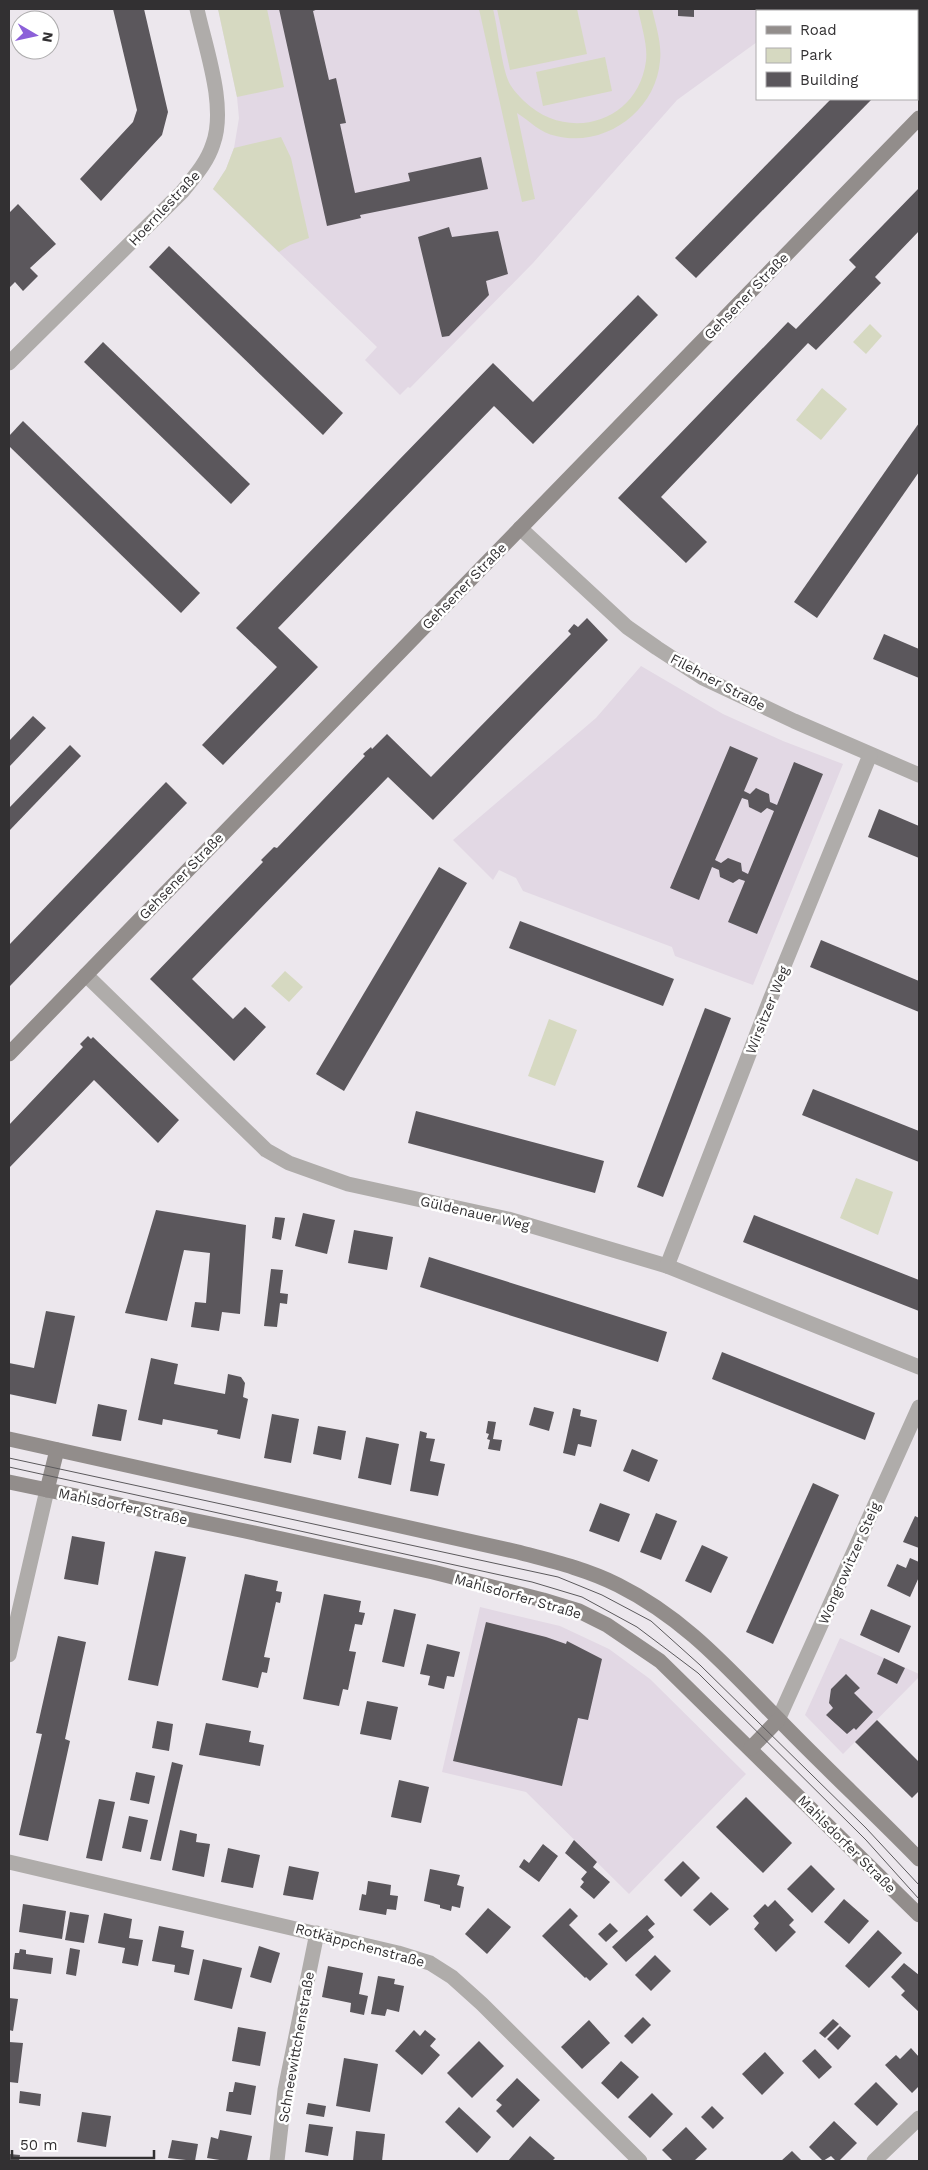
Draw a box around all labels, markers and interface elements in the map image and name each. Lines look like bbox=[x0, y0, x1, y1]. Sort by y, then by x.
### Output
north arrow bbox=[10, 10, 60, 60]
legend bbox=[756, 10, 918, 100]
text: Road bbox=[800, 21, 837, 39]
text: N bbox=[39, 31, 57, 43]
text: Park bbox=[800, 46, 833, 64]
text: Building bbox=[800, 71, 858, 89]
street label: Hoernlestraße bbox=[125, 167, 203, 249]
street label: Gehsener Straße bbox=[701, 249, 791, 343]
street label: Gehsener Straße bbox=[419, 539, 509, 633]
street label: Filehner Straße bbox=[668, 650, 768, 714]
street label: Gehsener Straße bbox=[136, 829, 226, 923]
street label: Wirsitzer Weg bbox=[742, 963, 792, 1056]
street label: Güldenauer Weg bbox=[419, 1193, 532, 1233]
street label: Mahlsdorfer Straße bbox=[57, 1484, 189, 1528]
street label: Wongrowitzer Steig bbox=[815, 1499, 883, 1627]
street label: Mahlsdorfer Straße bbox=[453, 1570, 583, 1622]
street label: Mahlsdorfer Straße bbox=[795, 1792, 899, 1896]
street label: Rotkäppchenstraße bbox=[294, 1920, 426, 1970]
street label: Schneewittchenstraße bbox=[275, 1970, 317, 2124]
scale bar bbox=[12, 2128, 155, 2160]
text: 50 m bbox=[20, 2136, 57, 2154]

